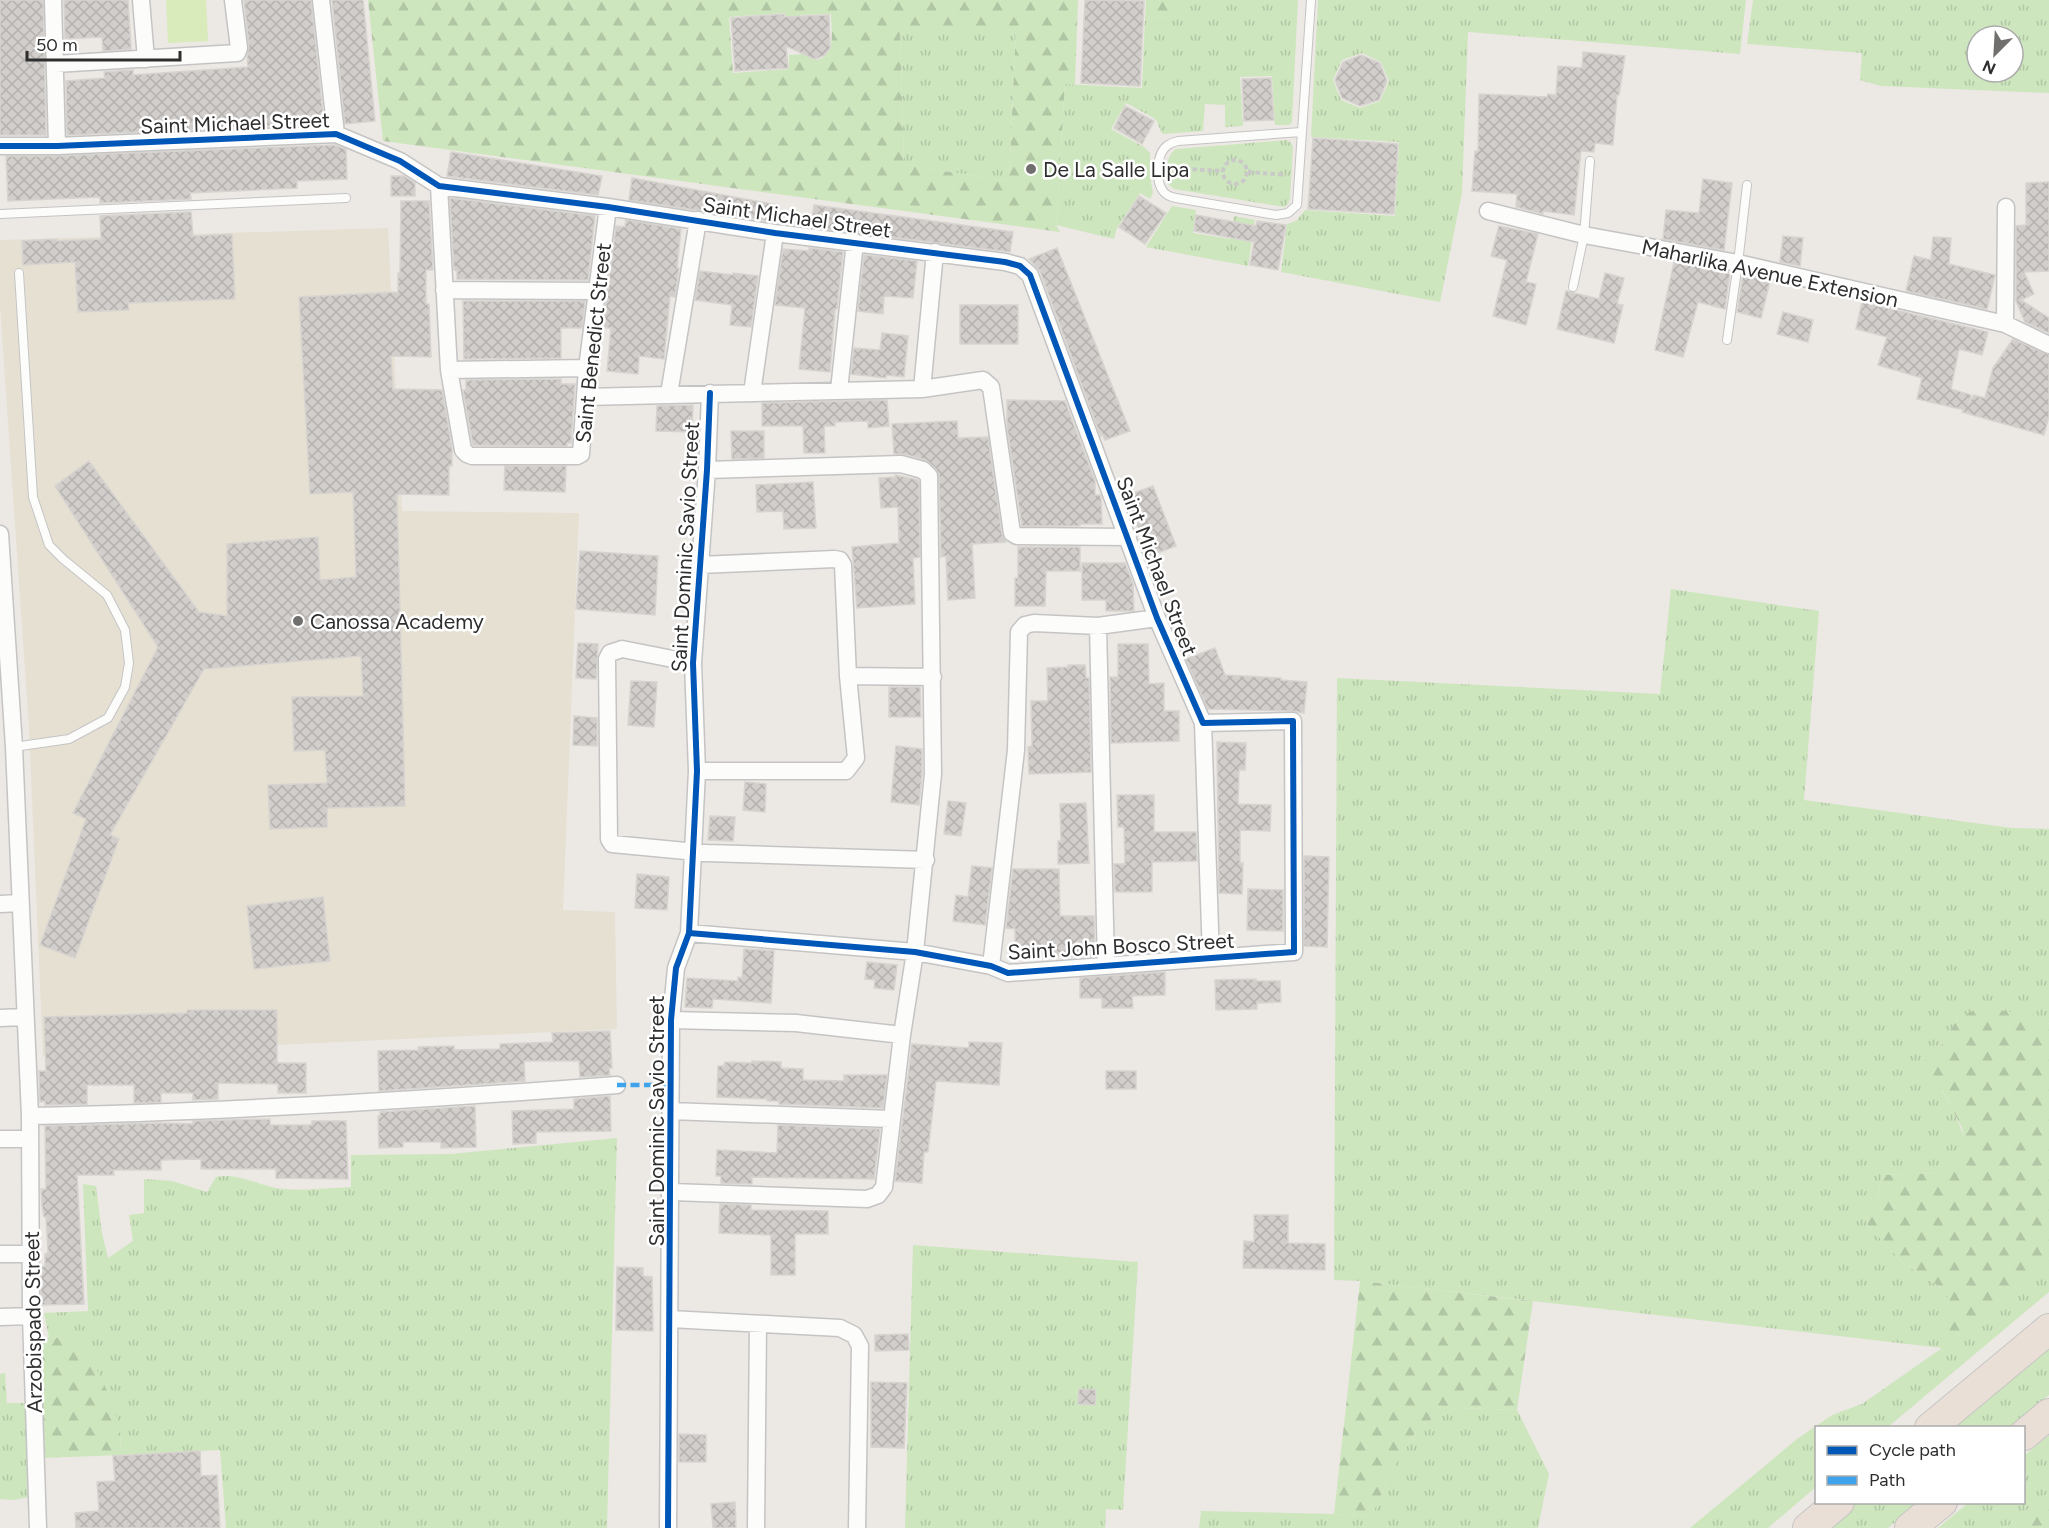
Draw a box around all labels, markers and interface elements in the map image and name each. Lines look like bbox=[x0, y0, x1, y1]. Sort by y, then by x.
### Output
scale bar bbox=[27, 24, 180, 62]
north arrow bbox=[1965, 24, 2025, 84]
text: 50 m bbox=[36, 34, 78, 56]
text: N bbox=[1980, 56, 1999, 78]
street label: Saint Michael Street bbox=[140, 107, 330, 139]
place label: De La Salle Lipa bbox=[1043, 157, 1189, 182]
marker: De La Salle Lipa bbox=[1024, 162, 1038, 176]
street label: Saint Michael Street bbox=[701, 191, 893, 243]
street label: Maharlika Avenue Extension bbox=[1639, 234, 1901, 312]
street label: Saint Benedict Street bbox=[570, 242, 616, 444]
street label: Saint Dominic Savio Street bbox=[666, 421, 704, 673]
street label: Saint Michael Street bbox=[1111, 473, 1203, 659]
place label: Canossa Academy bbox=[310, 609, 484, 634]
marker: Canossa Academy bbox=[291, 614, 305, 628]
street label: Saint John Bosco Street bbox=[1007, 928, 1235, 964]
street label: Saint Dominic Savio Street bbox=[644, 995, 669, 1247]
street label: Arzobispado Street bbox=[19, 1231, 47, 1413]
legend bbox=[1815, 1426, 2025, 1504]
text: Cycle path bbox=[1869, 1439, 1956, 1461]
text: Path bbox=[1869, 1469, 1905, 1491]

